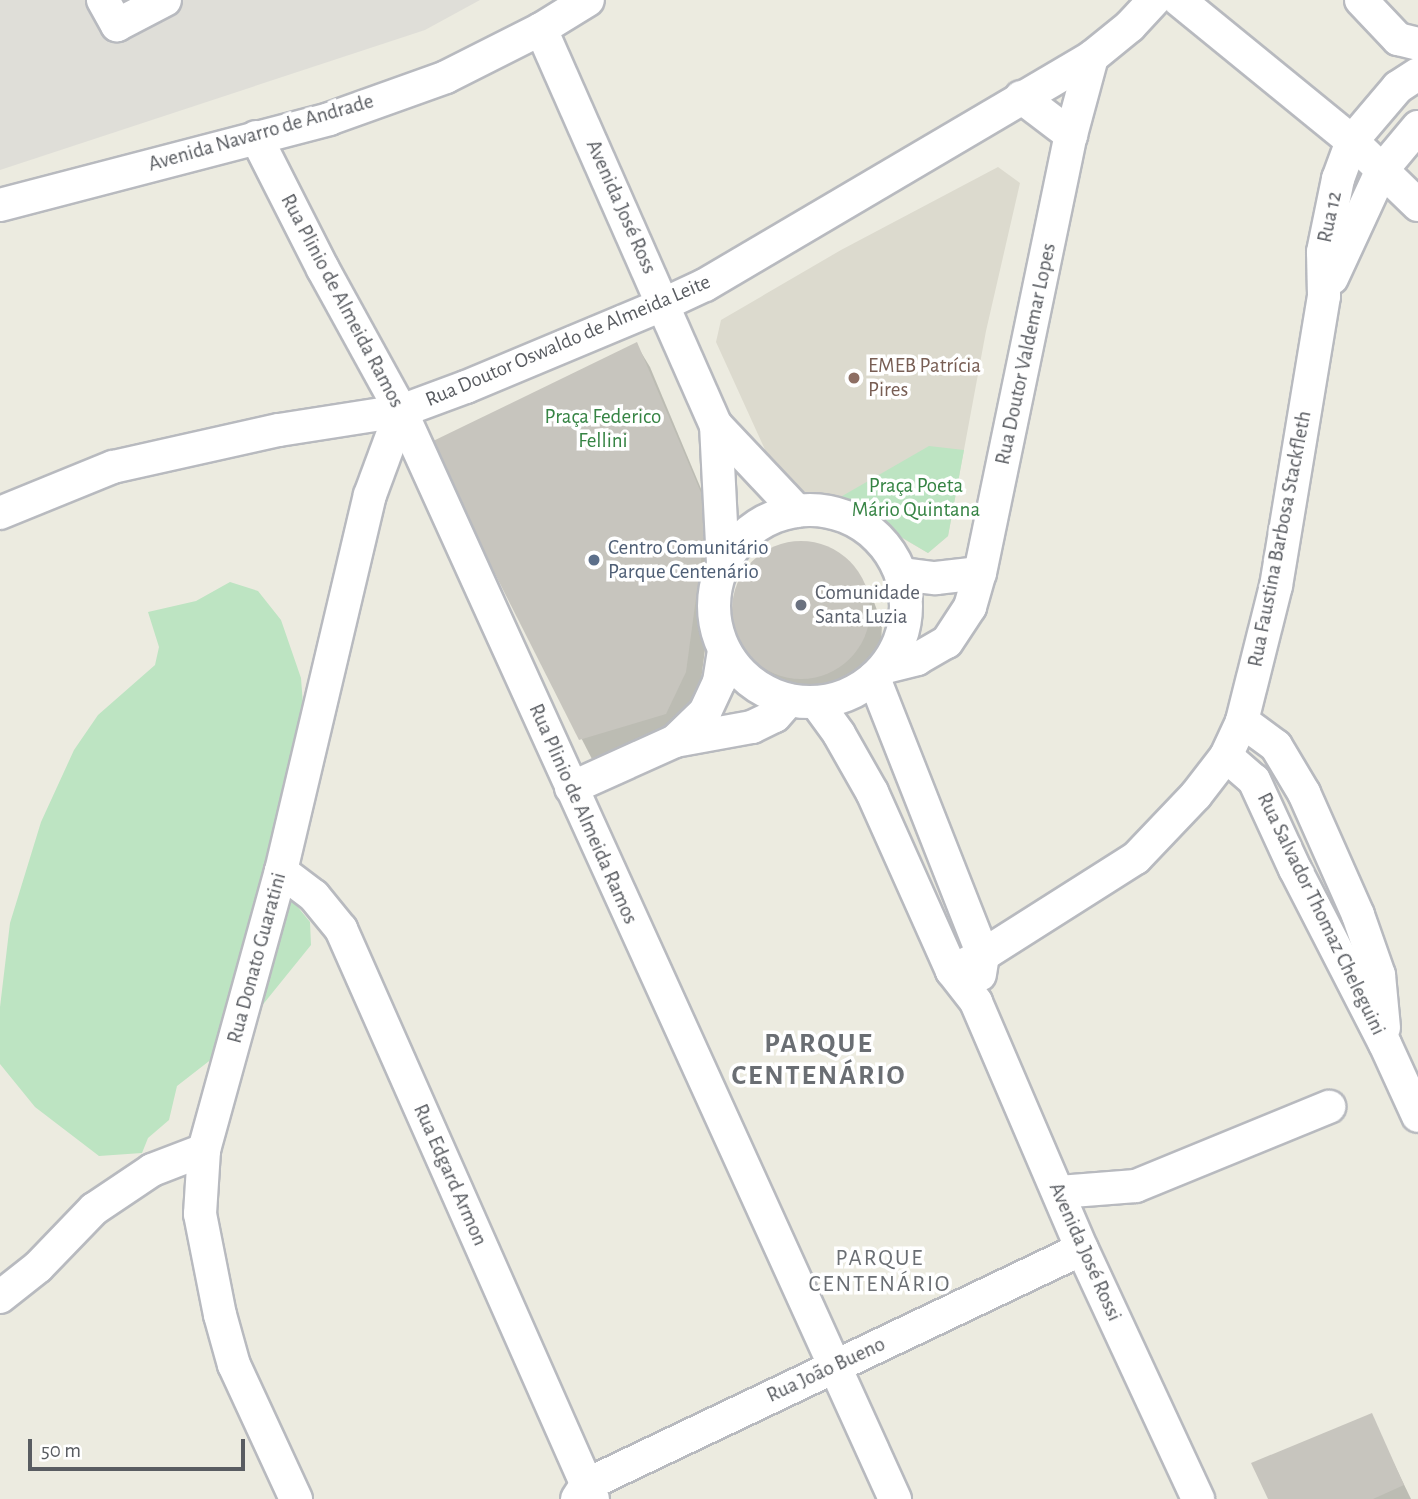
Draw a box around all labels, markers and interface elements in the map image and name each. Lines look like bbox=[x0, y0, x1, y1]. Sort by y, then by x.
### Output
street label: Avenida Navarro de Andrade bbox=[145, 89, 377, 177]
street label: Avenida José Ross bbox=[580, 136, 662, 278]
street label: Rua 12 bbox=[1312, 189, 1348, 245]
street label: Rua Plinio de Almeida Ramos bbox=[275, 190, 409, 412]
street label: Rua Doutor Valdemar Lopes bbox=[990, 241, 1062, 467]
street label: Rua Doutor Oswaldo de Almeida Leite bbox=[422, 269, 714, 413]
place label: EMEB Patrícia Pires bbox=[868, 353, 981, 403]
marker: EMEB Patrícia Pires bbox=[846, 370, 862, 386]
park label: Praça Federico Fellini bbox=[545, 404, 661, 454]
street label: Rua Faustina Barbosa Stackfleth bbox=[1243, 409, 1317, 669]
park label: Praça Poeta Mário Quintana bbox=[852, 473, 980, 523]
place label: Centro Comunitário Parque Centenário bbox=[608, 535, 768, 585]
marker: Centro Comunitário Parque Centenário bbox=[586, 552, 602, 568]
place label: Comunidade Santa Luzia bbox=[815, 580, 920, 630]
marker: Comunidade Santa Luzia bbox=[793, 597, 809, 613]
street label: Rua Plinio de Almeida Ramos bbox=[523, 700, 643, 928]
street label: Rua Salvador Thomaz Cheleguini bbox=[1251, 789, 1391, 1039]
street label: Rua Donato Guaratini bbox=[222, 870, 292, 1046]
district label: PARQUE CENTENÁRIO bbox=[733, 1027, 905, 1093]
street label: Rua Edgard Armon bbox=[407, 1100, 493, 1250]
street label: Avenida José Rossi bbox=[1043, 1179, 1127, 1325]
district label: PARQUE CENTENÁRIO bbox=[810, 1245, 950, 1299]
street label: Rua João Bueno bbox=[763, 1332, 889, 1408]
scale bar bbox=[32, 1426, 248, 1470]
text: 50 m bbox=[41, 1440, 81, 1461]

